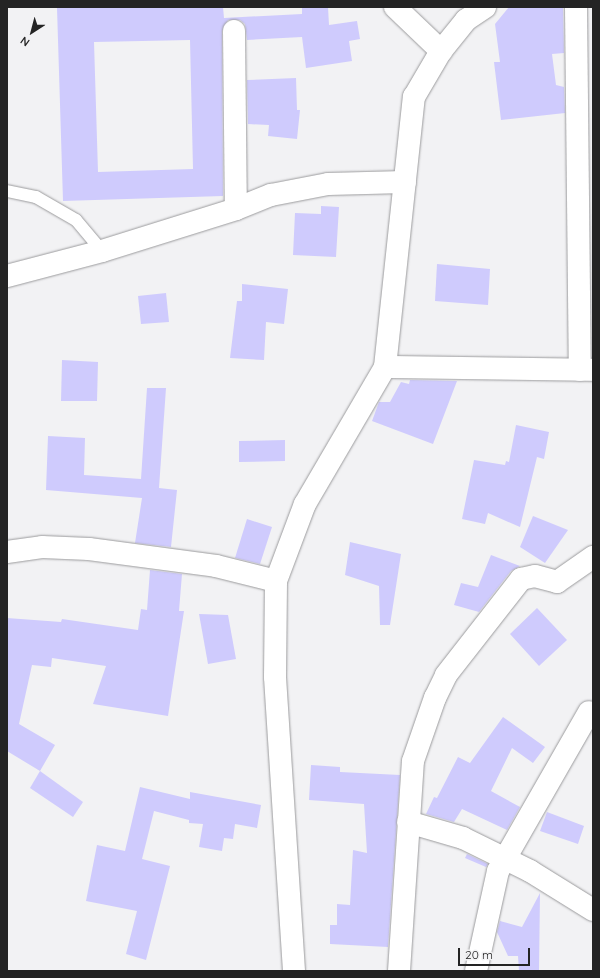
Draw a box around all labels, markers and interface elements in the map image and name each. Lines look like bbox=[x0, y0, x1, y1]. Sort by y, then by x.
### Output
north arrow bbox=[12, 12, 52, 52]
text: N bbox=[18, 34, 32, 50]
scale bar bbox=[460, 940, 532, 966]
text: 20 m bbox=[465, 947, 493, 962]

